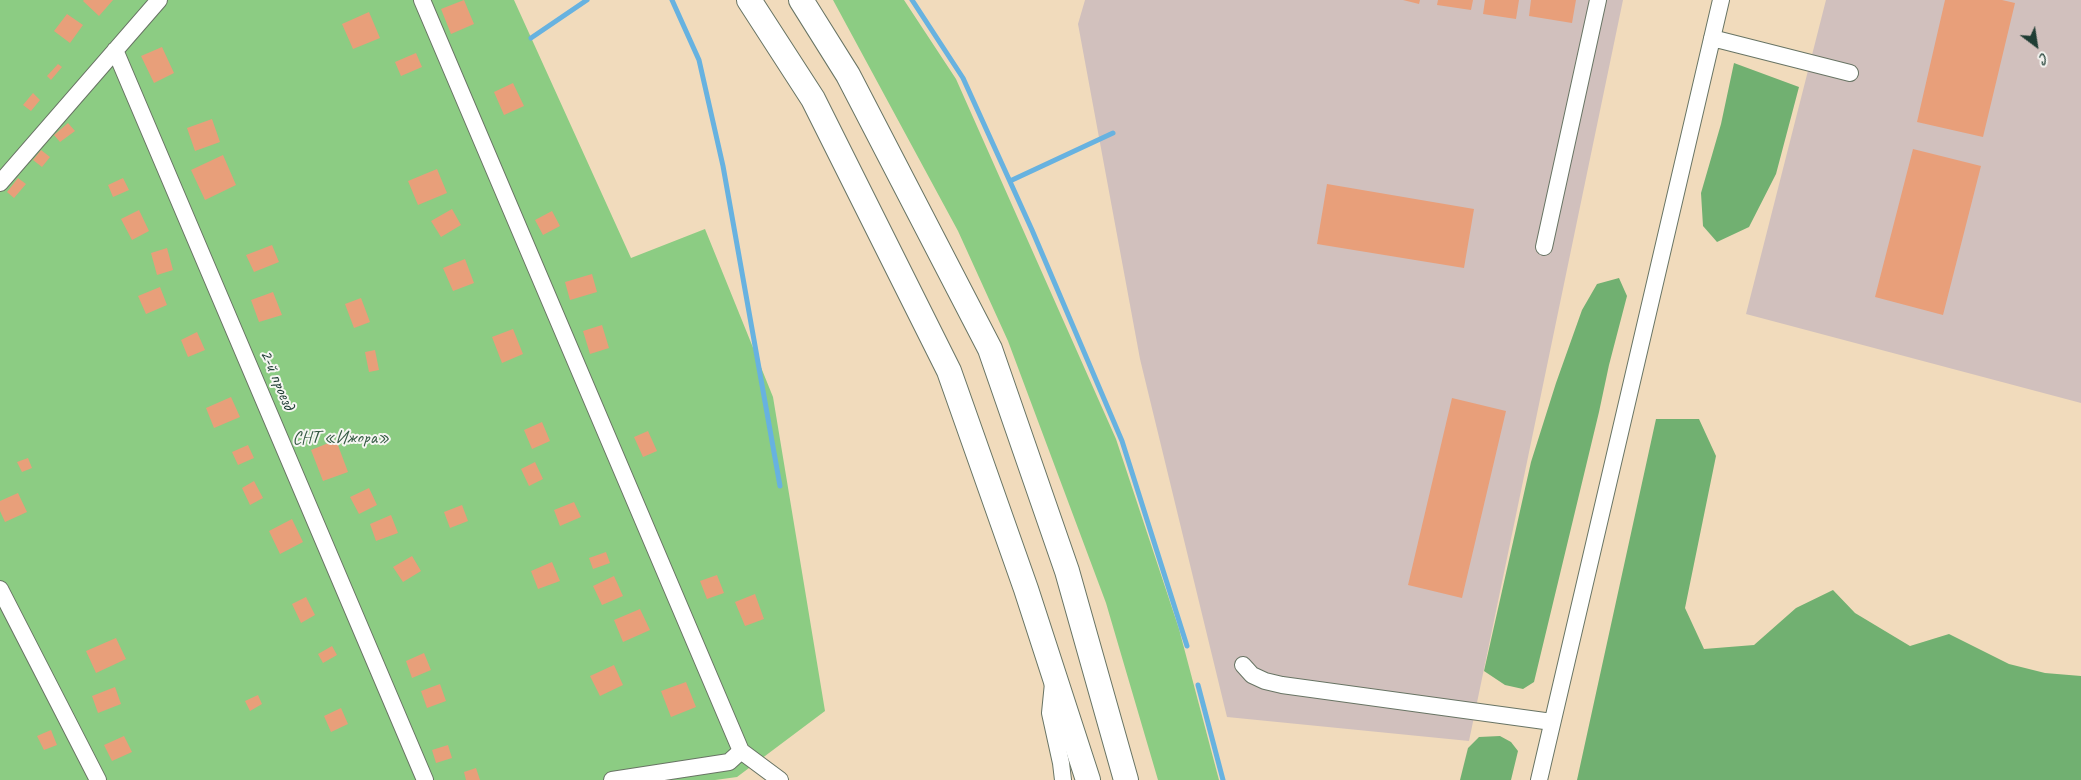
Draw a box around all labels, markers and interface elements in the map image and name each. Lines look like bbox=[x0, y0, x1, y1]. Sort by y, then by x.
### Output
north arrow bbox=[2011, 20, 2061, 70]
text: С bbox=[2037, 49, 2051, 67]
street label: 2-й проезд bbox=[255, 347, 299, 413]
park label: СНТ «Ижора» bbox=[292, 427, 390, 449]

